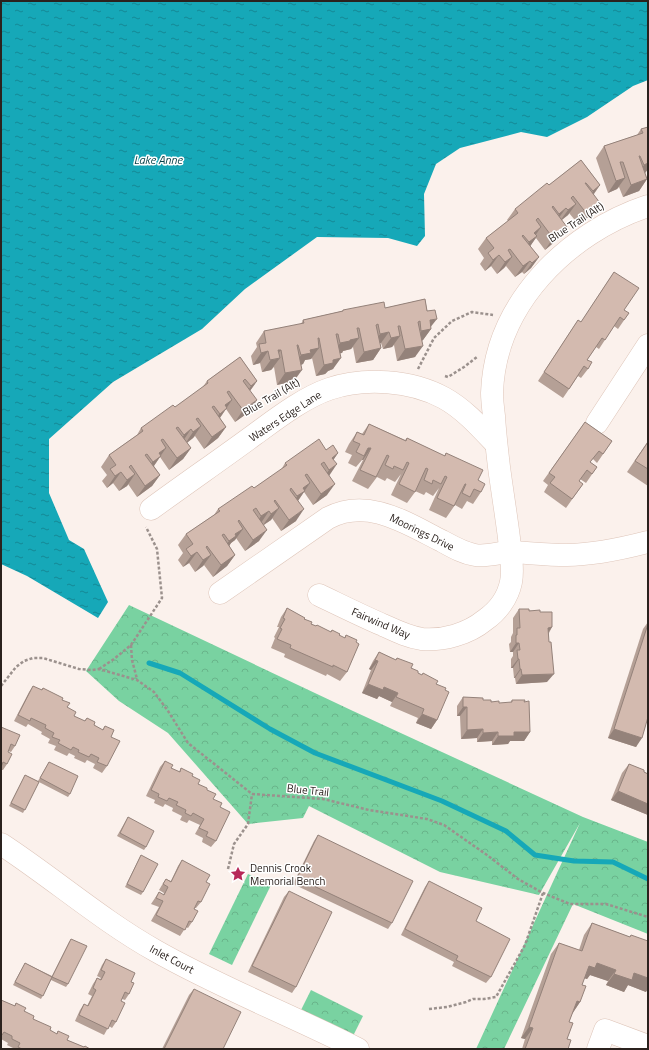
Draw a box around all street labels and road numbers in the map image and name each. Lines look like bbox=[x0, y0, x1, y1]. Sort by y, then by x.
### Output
street label: Blue Trail (Alt) bbox=[545, 198, 607, 246]
street label: Blue Trail (Alt) bbox=[240, 374, 303, 420]
street label: Waters Edge Lane bbox=[246, 386, 325, 445]
street label: Moorings Drive bbox=[387, 509, 457, 555]
street label: Fairwind Way bbox=[349, 603, 413, 643]
street label: Blue Trail bbox=[286, 780, 330, 800]
street label: Inlet Court bbox=[147, 941, 197, 977]

